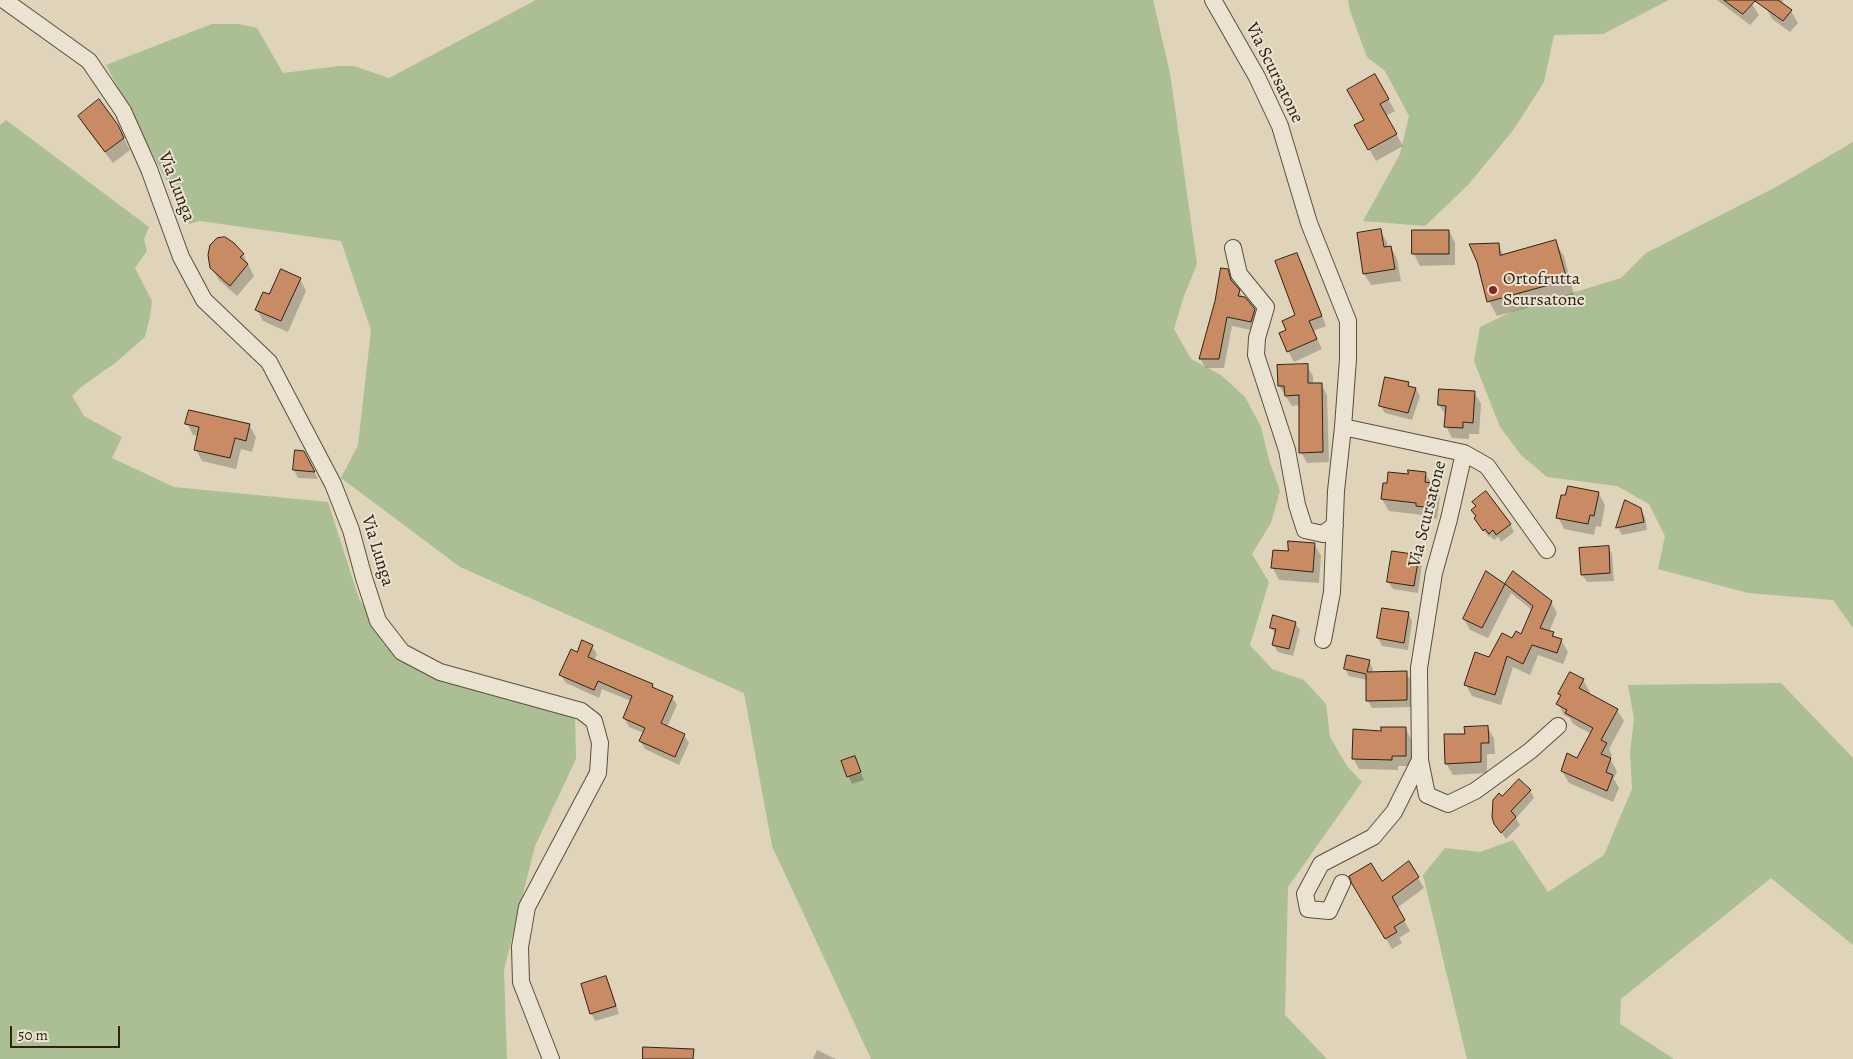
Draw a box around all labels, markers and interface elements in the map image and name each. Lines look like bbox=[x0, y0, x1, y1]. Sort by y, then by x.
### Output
street label: Via Scursatone bbox=[1240, 19, 1308, 127]
street label: Via Lunga bbox=[153, 149, 199, 225]
place label: Ortofrutta Scursatone bbox=[1503, 269, 1585, 312]
marker: Ortofrutta Scursatone bbox=[1487, 284, 1499, 296]
street label: Via Scursatone bbox=[1404, 458, 1452, 570]
street label: Via Lunga bbox=[356, 513, 398, 589]
scale bar bbox=[12, 1016, 122, 1048]
text: 50 m bbox=[18, 1025, 48, 1045]

